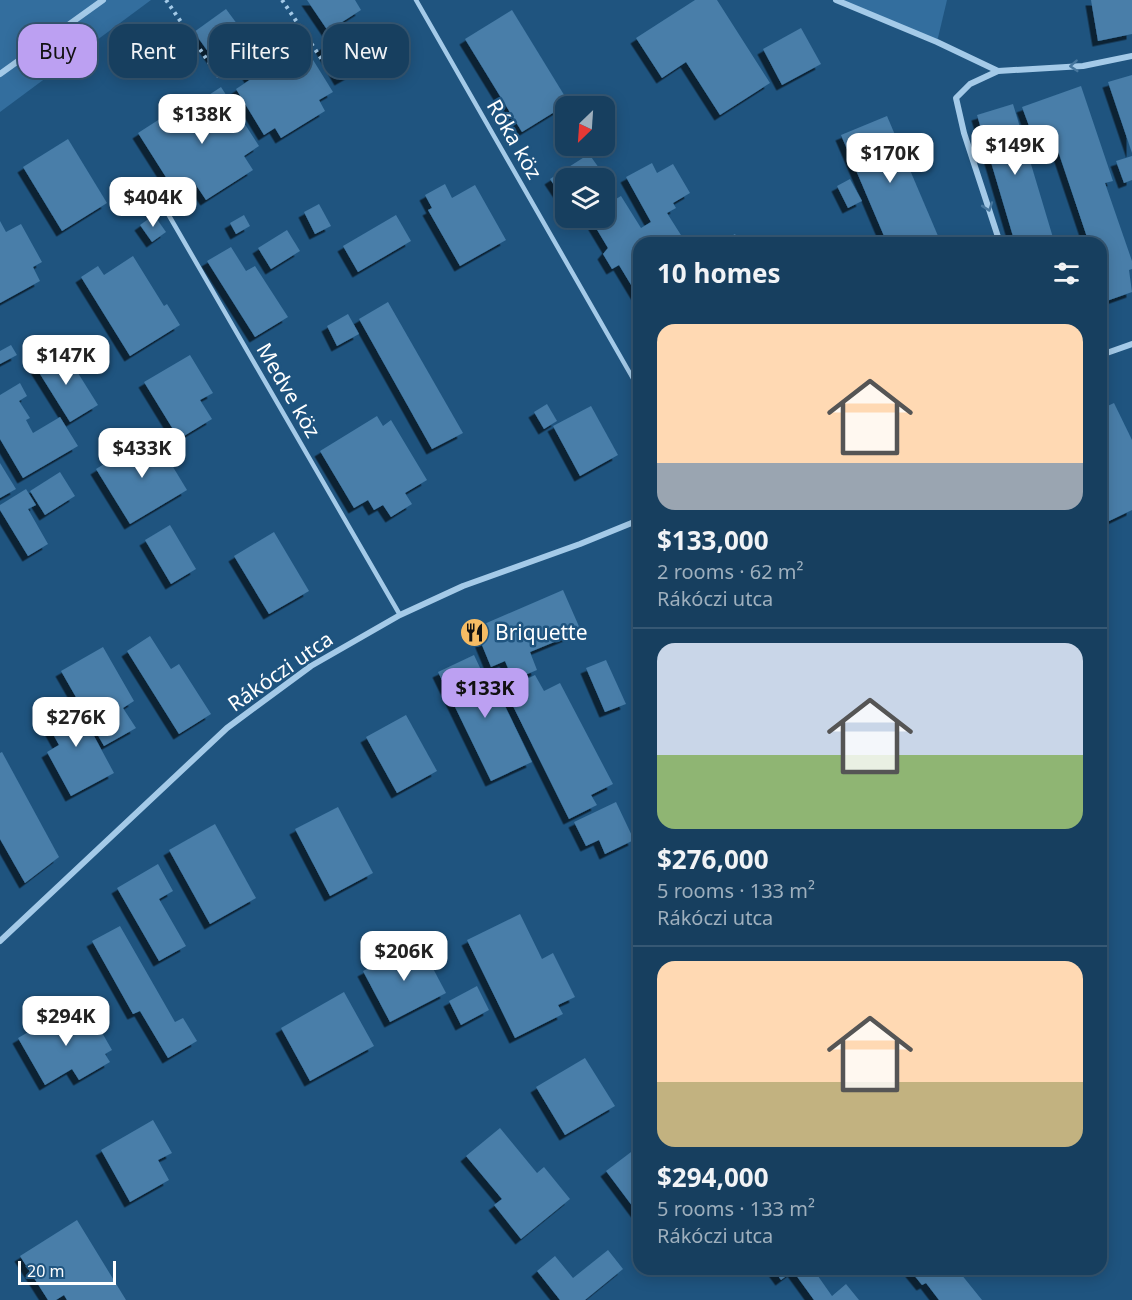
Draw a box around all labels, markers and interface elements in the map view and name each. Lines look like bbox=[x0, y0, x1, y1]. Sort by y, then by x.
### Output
chip: Buy bbox=[18, 24, 97, 78]
chip: Rent bbox=[109, 24, 197, 78]
chip: Filters bbox=[209, 24, 311, 78]
chip: New bbox=[323, 24, 409, 78]
one-way arrow bbox=[1070, 59, 1079, 72]
pin: $138K bbox=[160, 94, 244, 145]
street label: Róka köz bbox=[481, 94, 549, 184]
north arrow bbox=[555, 96, 615, 156]
map controls bbox=[555, 96, 615, 228]
text: $138K bbox=[172, 100, 232, 127]
pin: $149K bbox=[973, 125, 1057, 176]
text: $149K bbox=[985, 131, 1045, 158]
pin: $170K bbox=[848, 133, 932, 184]
text: $170K bbox=[860, 139, 920, 166]
button: layers bbox=[555, 168, 615, 228]
pin: $404K bbox=[111, 177, 195, 228]
text: $404K bbox=[123, 183, 183, 210]
one-way arrow bbox=[981, 201, 993, 212]
text: 10 homes bbox=[657, 255, 781, 291]
icon: filters bbox=[1050, 257, 1083, 290]
pin: $147K bbox=[24, 335, 108, 386]
street label: Medve köz bbox=[251, 337, 328, 443]
text: $147K bbox=[36, 341, 96, 368]
icon: home bbox=[816, 363, 924, 471]
pin: $433K bbox=[100, 428, 184, 479]
text: $433K bbox=[112, 434, 172, 461]
text: $133,000 bbox=[657, 522, 769, 558]
text: 2 rooms · 62 m² bbox=[657, 558, 804, 585]
text: Rákóczi utca bbox=[657, 585, 773, 612]
restaurant icon: Briquette bbox=[458, 616, 490, 648]
place label: Briquette bbox=[495, 618, 587, 646]
street label: Rákóczi utca bbox=[222, 625, 338, 717]
pin: $133K bbox=[443, 668, 527, 719]
text: $133K bbox=[455, 674, 515, 701]
icon: home bbox=[816, 682, 924, 790]
pin: $276K bbox=[34, 697, 118, 748]
text: $276K bbox=[46, 703, 106, 730]
text: $276,000 bbox=[657, 841, 769, 877]
text: 5 rooms · 133 m² bbox=[657, 877, 815, 904]
text: Rákóczi utca bbox=[657, 904, 773, 931]
pin: $206K bbox=[362, 931, 446, 982]
text: $206K bbox=[374, 937, 434, 964]
pin: $294K bbox=[24, 996, 108, 1047]
icon: home bbox=[816, 1000, 924, 1108]
text: $294K bbox=[36, 1002, 96, 1029]
text: $294,000 bbox=[657, 1159, 769, 1195]
text: 5 rooms · 133 m² bbox=[657, 1195, 815, 1222]
text: Rákóczi utca bbox=[657, 1222, 773, 1249]
scale bar bbox=[18, 1258, 116, 1286]
text: 20 m bbox=[27, 1260, 64, 1282]

